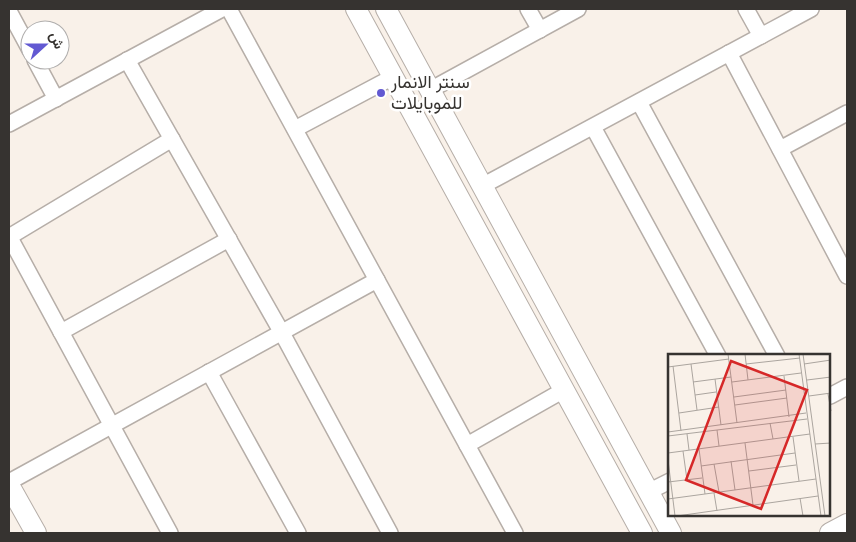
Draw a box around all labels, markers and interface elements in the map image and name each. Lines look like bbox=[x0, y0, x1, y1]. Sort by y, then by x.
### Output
north arrow bbox=[20, 20, 70, 70]
text: ش bbox=[45, 30, 67, 52]
place label: سنتر الانمار للموبايلات bbox=[390, 72, 470, 116]
marker: سنتر الانمار للموبايلات bbox=[375, 87, 387, 99]
inset map bbox=[668, 354, 831, 517]

